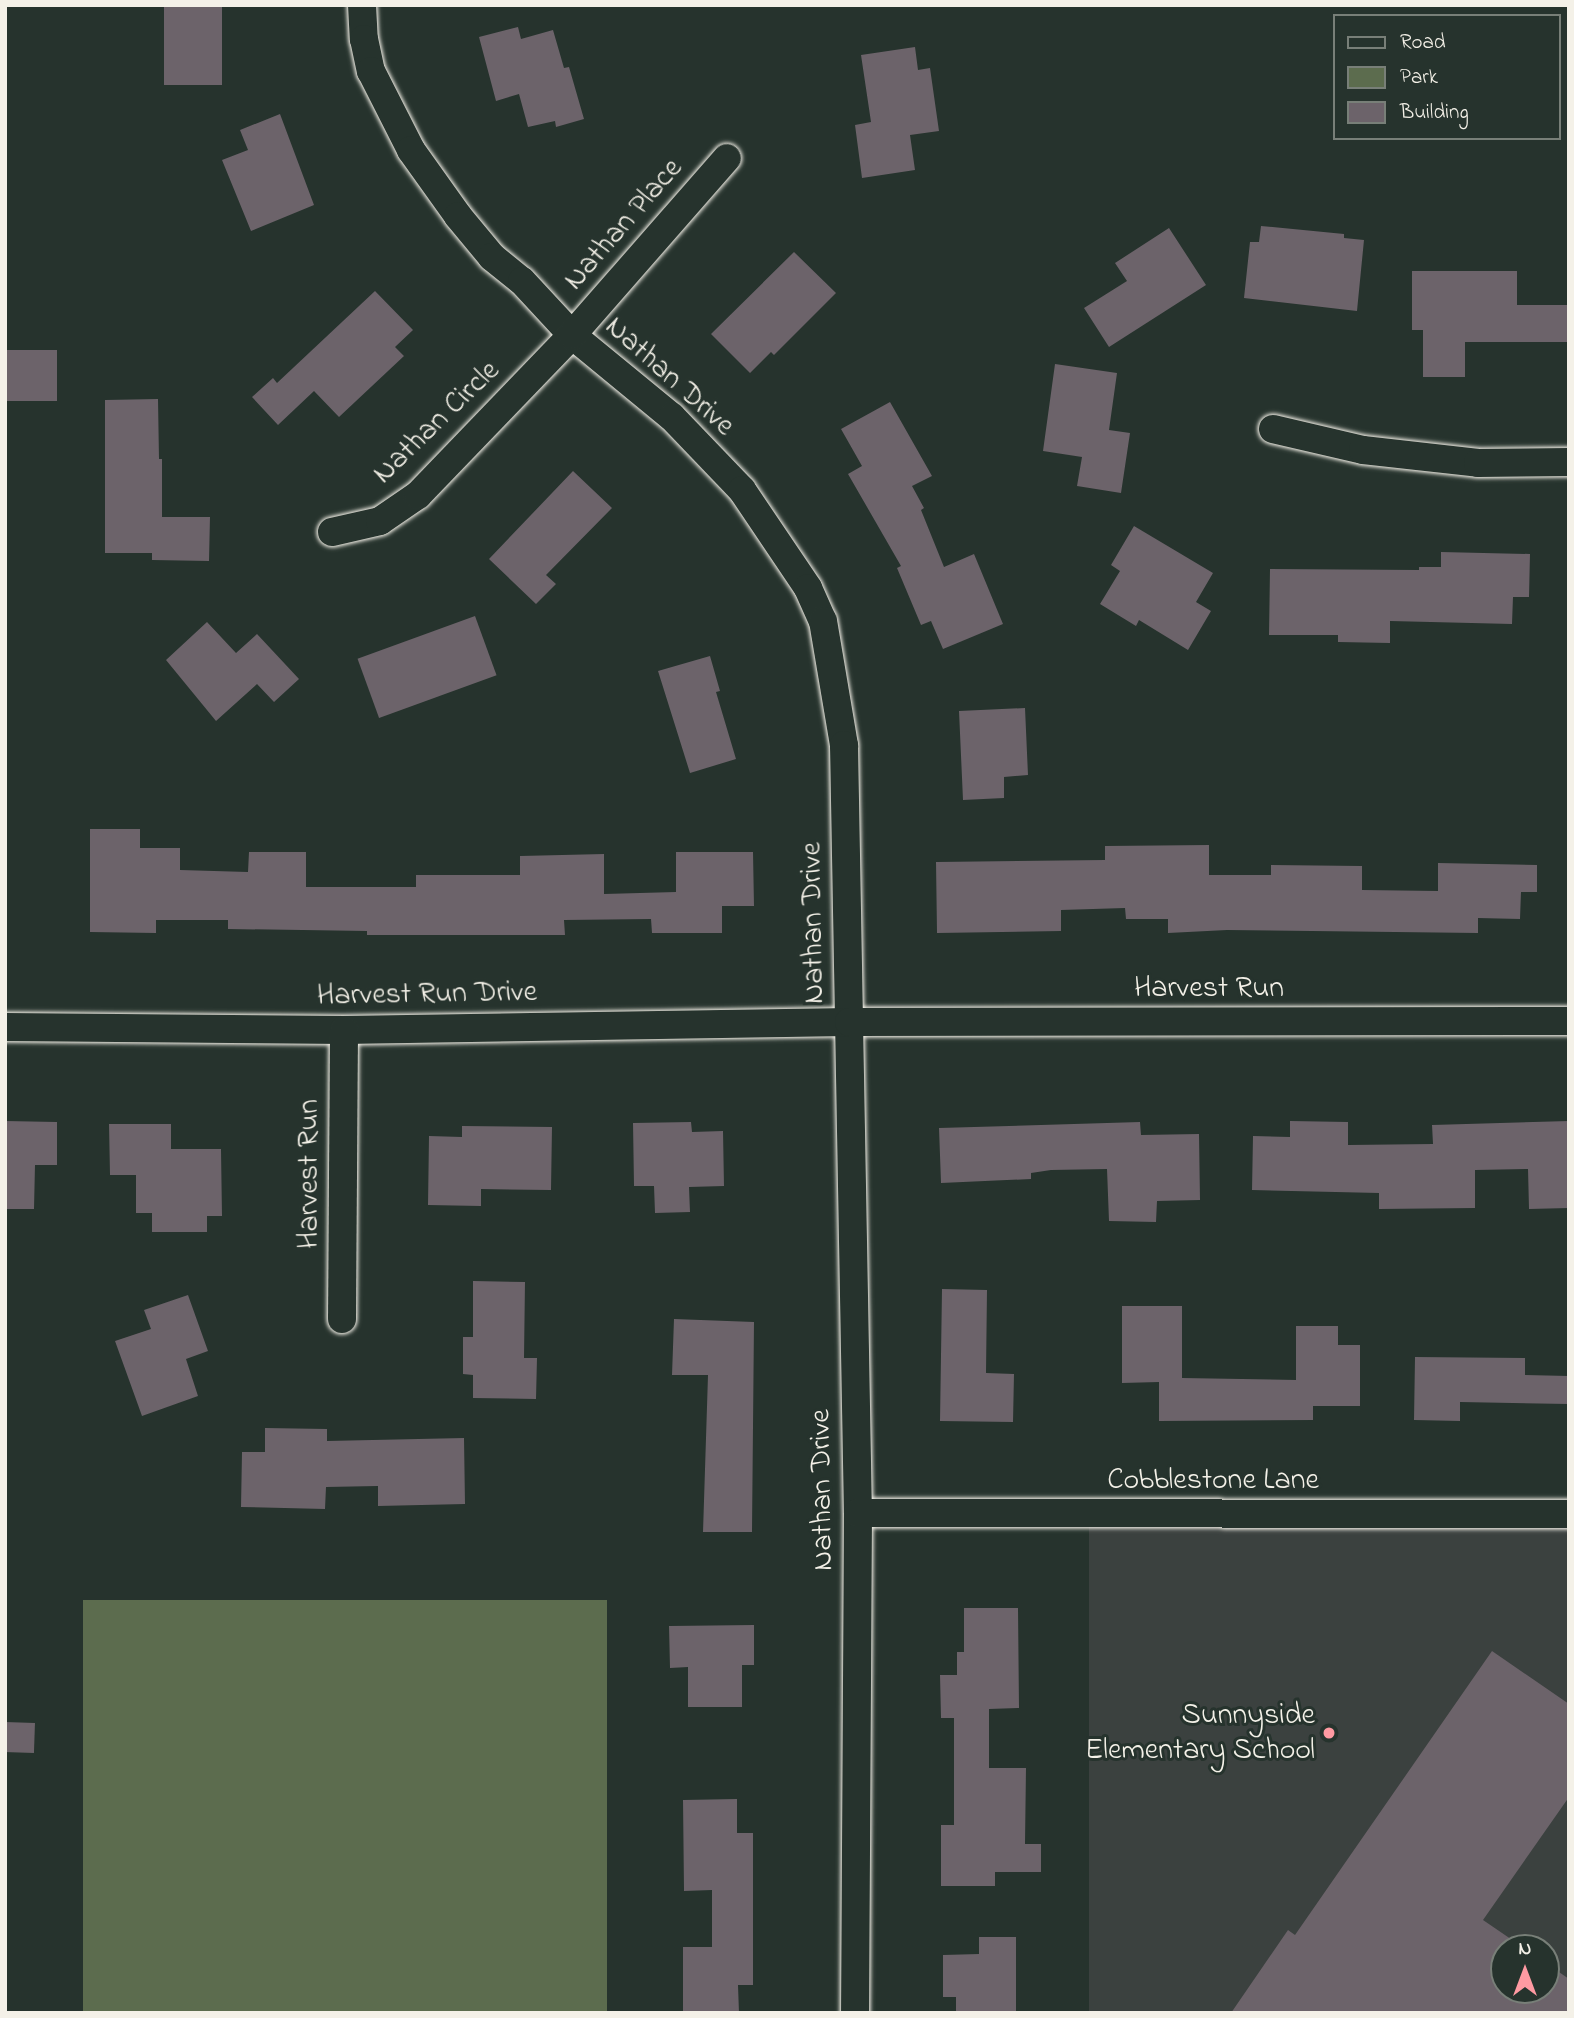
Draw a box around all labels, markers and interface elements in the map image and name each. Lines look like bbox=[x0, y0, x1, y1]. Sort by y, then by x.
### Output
legend bbox=[1332, 14, 1560, 140]
text: Road bbox=[1400, 28, 1446, 58]
text: Park bbox=[1400, 63, 1438, 93]
text: Building bbox=[1400, 98, 1469, 128]
street label: Nathan Place bbox=[557, 152, 691, 298]
street label: Nathan Drive bbox=[597, 309, 741, 445]
street label: Nathan Circle bbox=[366, 354, 508, 492]
street label: Nathan Drive bbox=[795, 842, 833, 1004]
street label: Harvest Run bbox=[1134, 971, 1284, 1007]
street label: Harvest Run Drive bbox=[317, 975, 537, 1015]
street label: Harvest Run bbox=[292, 1099, 328, 1249]
street label: Nathan Drive bbox=[804, 1409, 842, 1571]
street label: Cobblestone Lane bbox=[1107, 1463, 1319, 1499]
place label: Sunnyside Elementary School bbox=[1085, 1698, 1315, 1768]
marker: Sunnyside Elementary School bbox=[1321, 1725, 1337, 1741]
north arrow bbox=[1490, 1934, 1560, 2004]
text: N bbox=[1519, 1936, 1531, 1963]

